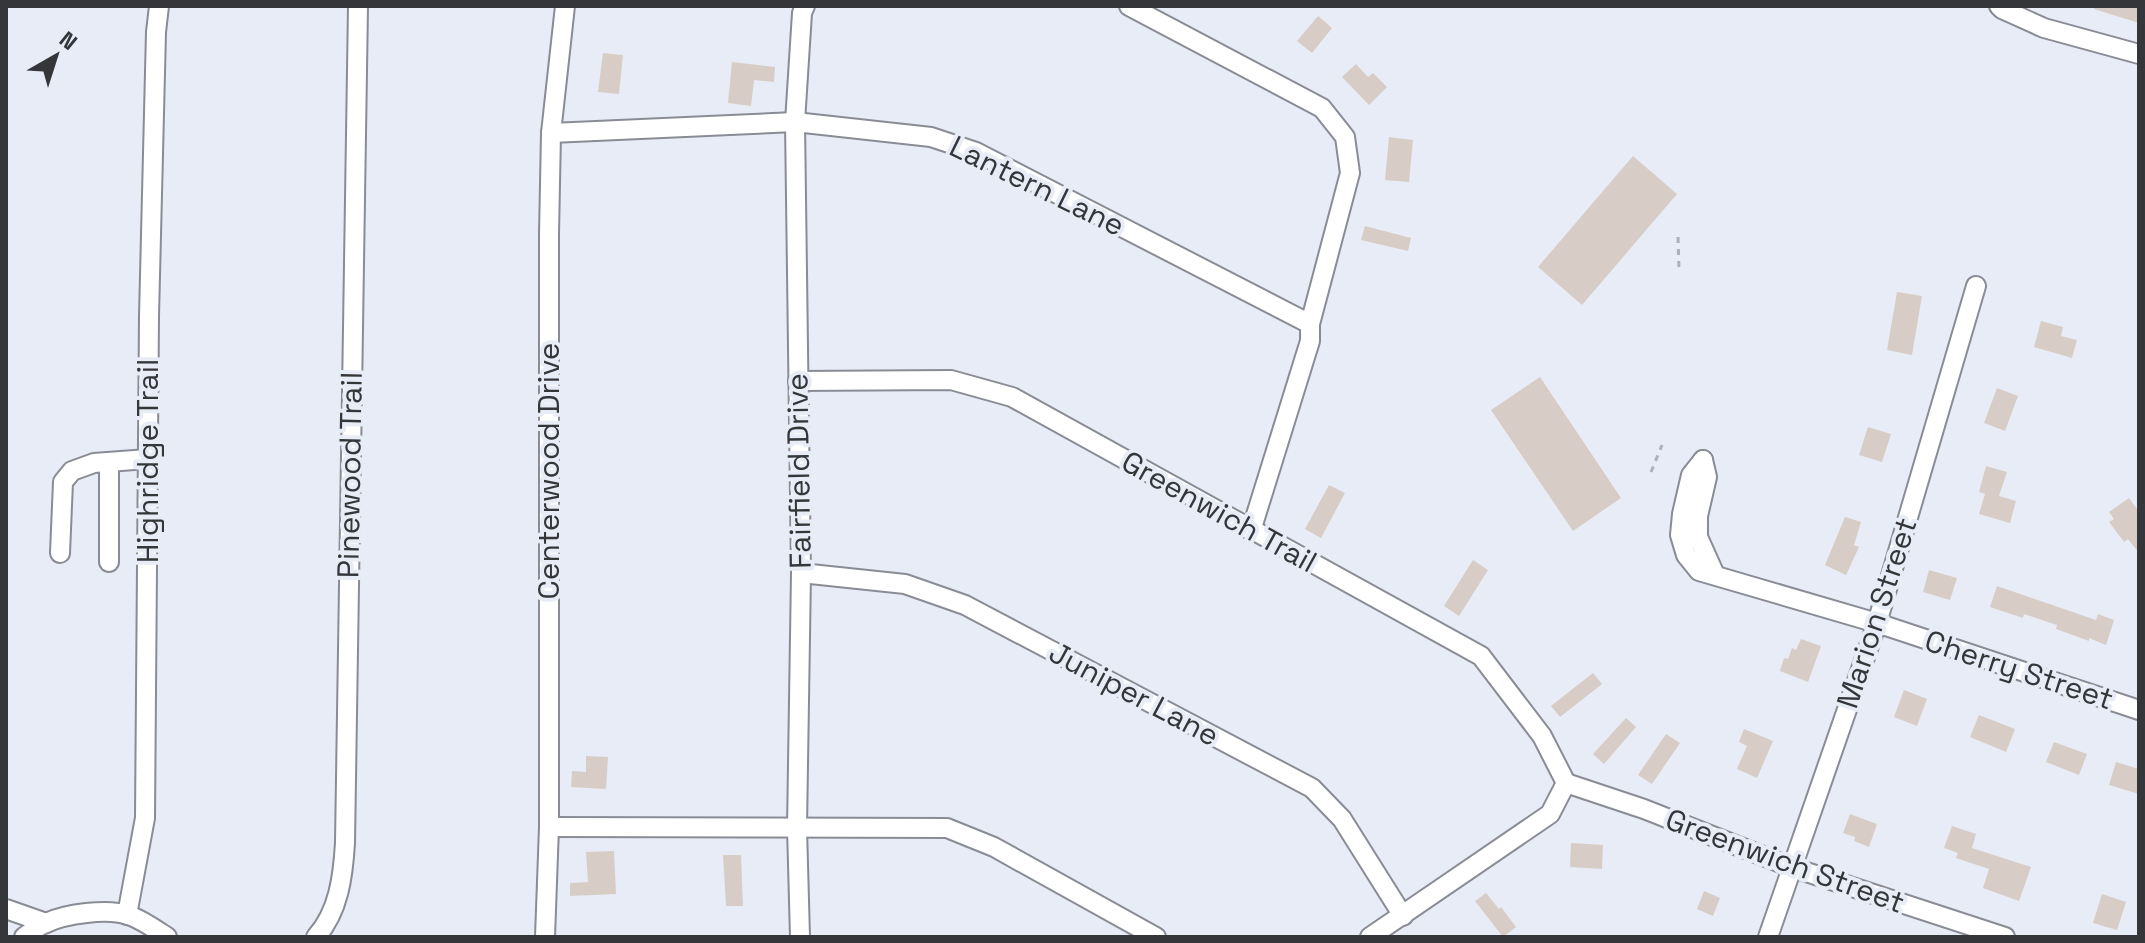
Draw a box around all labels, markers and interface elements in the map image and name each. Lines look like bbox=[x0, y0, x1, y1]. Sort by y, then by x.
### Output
north arrow bbox=[16, 16, 96, 96]
text: N bbox=[54, 25, 83, 56]
street label: Lantern Lane bbox=[943, 126, 1131, 245]
street label: Centerwood Drive bbox=[529, 342, 568, 600]
street label: Highridge Trail bbox=[128, 359, 167, 563]
street label: Pinewood Trail bbox=[328, 371, 371, 579]
street label: Fairfield Drive bbox=[777, 373, 820, 569]
street label: Greenwich Trail bbox=[1115, 442, 1324, 581]
street label: Marion Street bbox=[1827, 513, 1926, 713]
street label: Cherry Street bbox=[1920, 621, 2118, 718]
street label: Juniper Lane bbox=[1043, 632, 1226, 755]
street label: Greenwich Street bbox=[1660, 799, 1910, 922]

